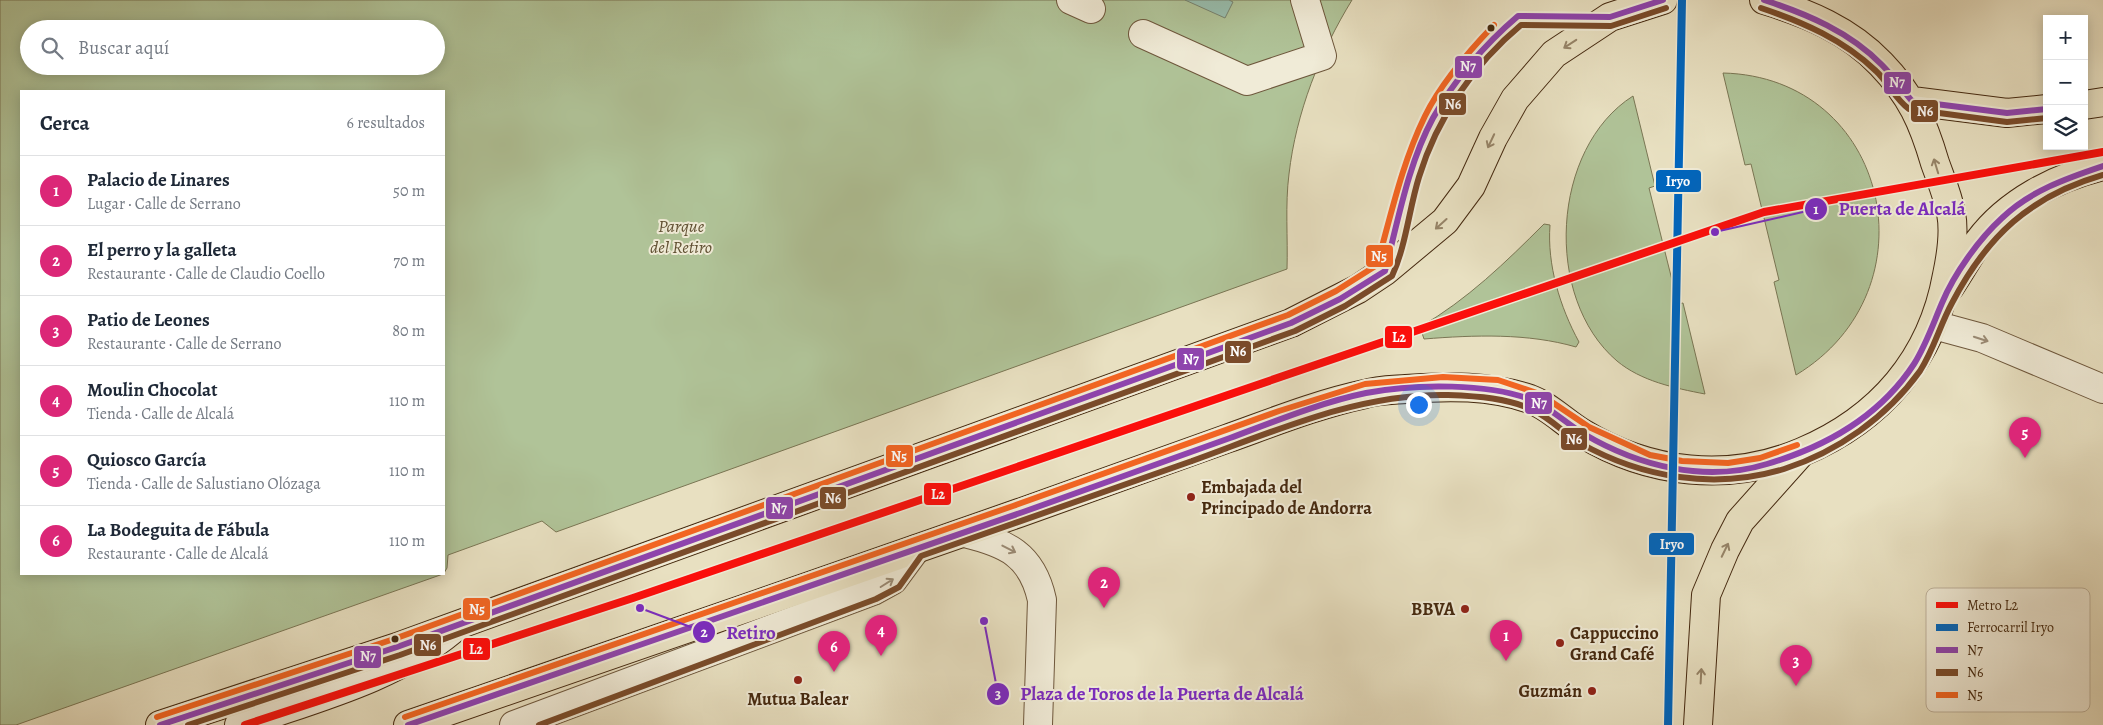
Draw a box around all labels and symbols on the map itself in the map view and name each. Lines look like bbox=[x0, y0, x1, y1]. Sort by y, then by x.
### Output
unlabelled marker bbox=[1486, 23, 1496, 33]
one-way arrow bbox=[1563, 39, 1577, 49]
line badge: N7 bbox=[1454, 55, 1483, 79]
text: N7 bbox=[1460, 57, 1476, 76]
line badge: N7 bbox=[1883, 71, 1912, 95]
text: N7 bbox=[1889, 73, 1905, 92]
line badge: N6 bbox=[1438, 92, 1467, 116]
text: N6 bbox=[1445, 95, 1462, 114]
line badge: N6 bbox=[1910, 99, 1939, 123]
text: N6 bbox=[1917, 102, 1934, 121]
one-way arrow bbox=[1486, 134, 1496, 149]
one-way arrow bbox=[1931, 158, 1941, 174]
line badge: Iryo bbox=[1655, 169, 1702, 193]
text: Iryo bbox=[1666, 172, 1690, 191]
callout: Puerta de Alcalá bbox=[1804, 192, 1976, 226]
text: Puerta de Alcalá bbox=[1838, 196, 1966, 222]
text: 1 bbox=[1813, 199, 1819, 219]
park label: Parque del Retiro bbox=[650, 214, 712, 259]
one-way arrow bbox=[1435, 217, 1448, 229]
line badge: N5 bbox=[1365, 244, 1394, 268]
text: N5 bbox=[1371, 247, 1387, 266]
line badge: L2 bbox=[1384, 325, 1413, 349]
text: L2 bbox=[1392, 328, 1406, 347]
one-way arrow bbox=[1973, 334, 1989, 344]
line badge: N6 bbox=[1224, 340, 1252, 364]
text: N6 bbox=[1230, 342, 1247, 361]
line badge: N7 bbox=[1176, 347, 1205, 371]
text: N7 bbox=[1183, 350, 1199, 369]
line badge: N7 bbox=[1524, 391, 1553, 415]
your location bbox=[1406, 392, 1432, 418]
text: N7 bbox=[1531, 394, 1547, 413]
pin: 5 bbox=[2009, 417, 2041, 458]
line badge: N6 bbox=[1560, 427, 1588, 451]
text: N6 bbox=[1566, 430, 1583, 449]
line badge: N5 bbox=[885, 444, 914, 468]
text: N5 bbox=[891, 447, 907, 466]
place label: Embajada del Principado de Andorra bbox=[1201, 475, 1372, 520]
line badge: L2 bbox=[923, 482, 952, 506]
text: L2 bbox=[931, 485, 945, 504]
line badge: N6 bbox=[819, 486, 847, 510]
text: N6 bbox=[825, 489, 842, 508]
marker: Embajada del Principado de Andorra bbox=[1185, 491, 1197, 503]
line badge: N7 bbox=[765, 496, 794, 520]
text: N7 bbox=[771, 499, 787, 518]
line badge: Iryo bbox=[1648, 532, 1695, 556]
text: Iryo bbox=[1660, 535, 1684, 554]
one-way arrow bbox=[1721, 543, 1730, 558]
one-way arrow bbox=[1001, 545, 1016, 554]
pin: 2 bbox=[1088, 567, 1120, 608]
one-way arrow bbox=[879, 577, 893, 587]
legend bbox=[1926, 588, 2090, 712]
text: Metro L2 bbox=[1967, 596, 2019, 615]
line badge: N5 bbox=[462, 597, 491, 621]
place label: BBVA bbox=[1411, 597, 1456, 621]
text: N5 bbox=[469, 600, 485, 619]
marker: BBVA bbox=[1459, 603, 1471, 615]
callout: Retiro bbox=[692, 615, 786, 649]
pin: 4 bbox=[865, 615, 897, 656]
text: Ferrocarril Iryo bbox=[1967, 618, 2054, 637]
text: Retiro bbox=[726, 620, 776, 646]
pin: 1 bbox=[1490, 620, 1522, 661]
place label: Cappuccino Grand Café bbox=[1570, 621, 1659, 666]
text: 2 bbox=[700, 622, 708, 642]
pin: 6 bbox=[818, 631, 850, 672]
line badge: N6 bbox=[413, 633, 442, 657]
unlabelled marker bbox=[390, 634, 400, 644]
text: N6 bbox=[420, 636, 437, 655]
line badge: L2 bbox=[462, 637, 491, 661]
marker: Cappuccino Grand Café bbox=[1554, 637, 1566, 649]
text: L2 bbox=[469, 640, 483, 659]
text: N7 bbox=[1967, 641, 1983, 660]
line badge: N7 bbox=[353, 645, 382, 669]
pin: 3 bbox=[1780, 645, 1812, 686]
text: N7 bbox=[360, 647, 376, 666]
text: N6 bbox=[1967, 663, 1984, 682]
one-way arrow bbox=[1696, 669, 1705, 685]
marker: Mutua Balear bbox=[792, 674, 804, 686]
callout: Plaza de Toros de la Puerta de Alcalá bbox=[985, 677, 1314, 711]
place label: Guzmán bbox=[1519, 679, 1582, 703]
text: Plaza de Toros de la Puerta de Alcalá bbox=[1020, 681, 1305, 707]
text: 3 bbox=[995, 684, 1001, 704]
marker: Guzmán bbox=[1586, 685, 1598, 697]
text: N5 bbox=[1967, 686, 1983, 705]
place label: Mutua Balear bbox=[747, 687, 849, 711]

